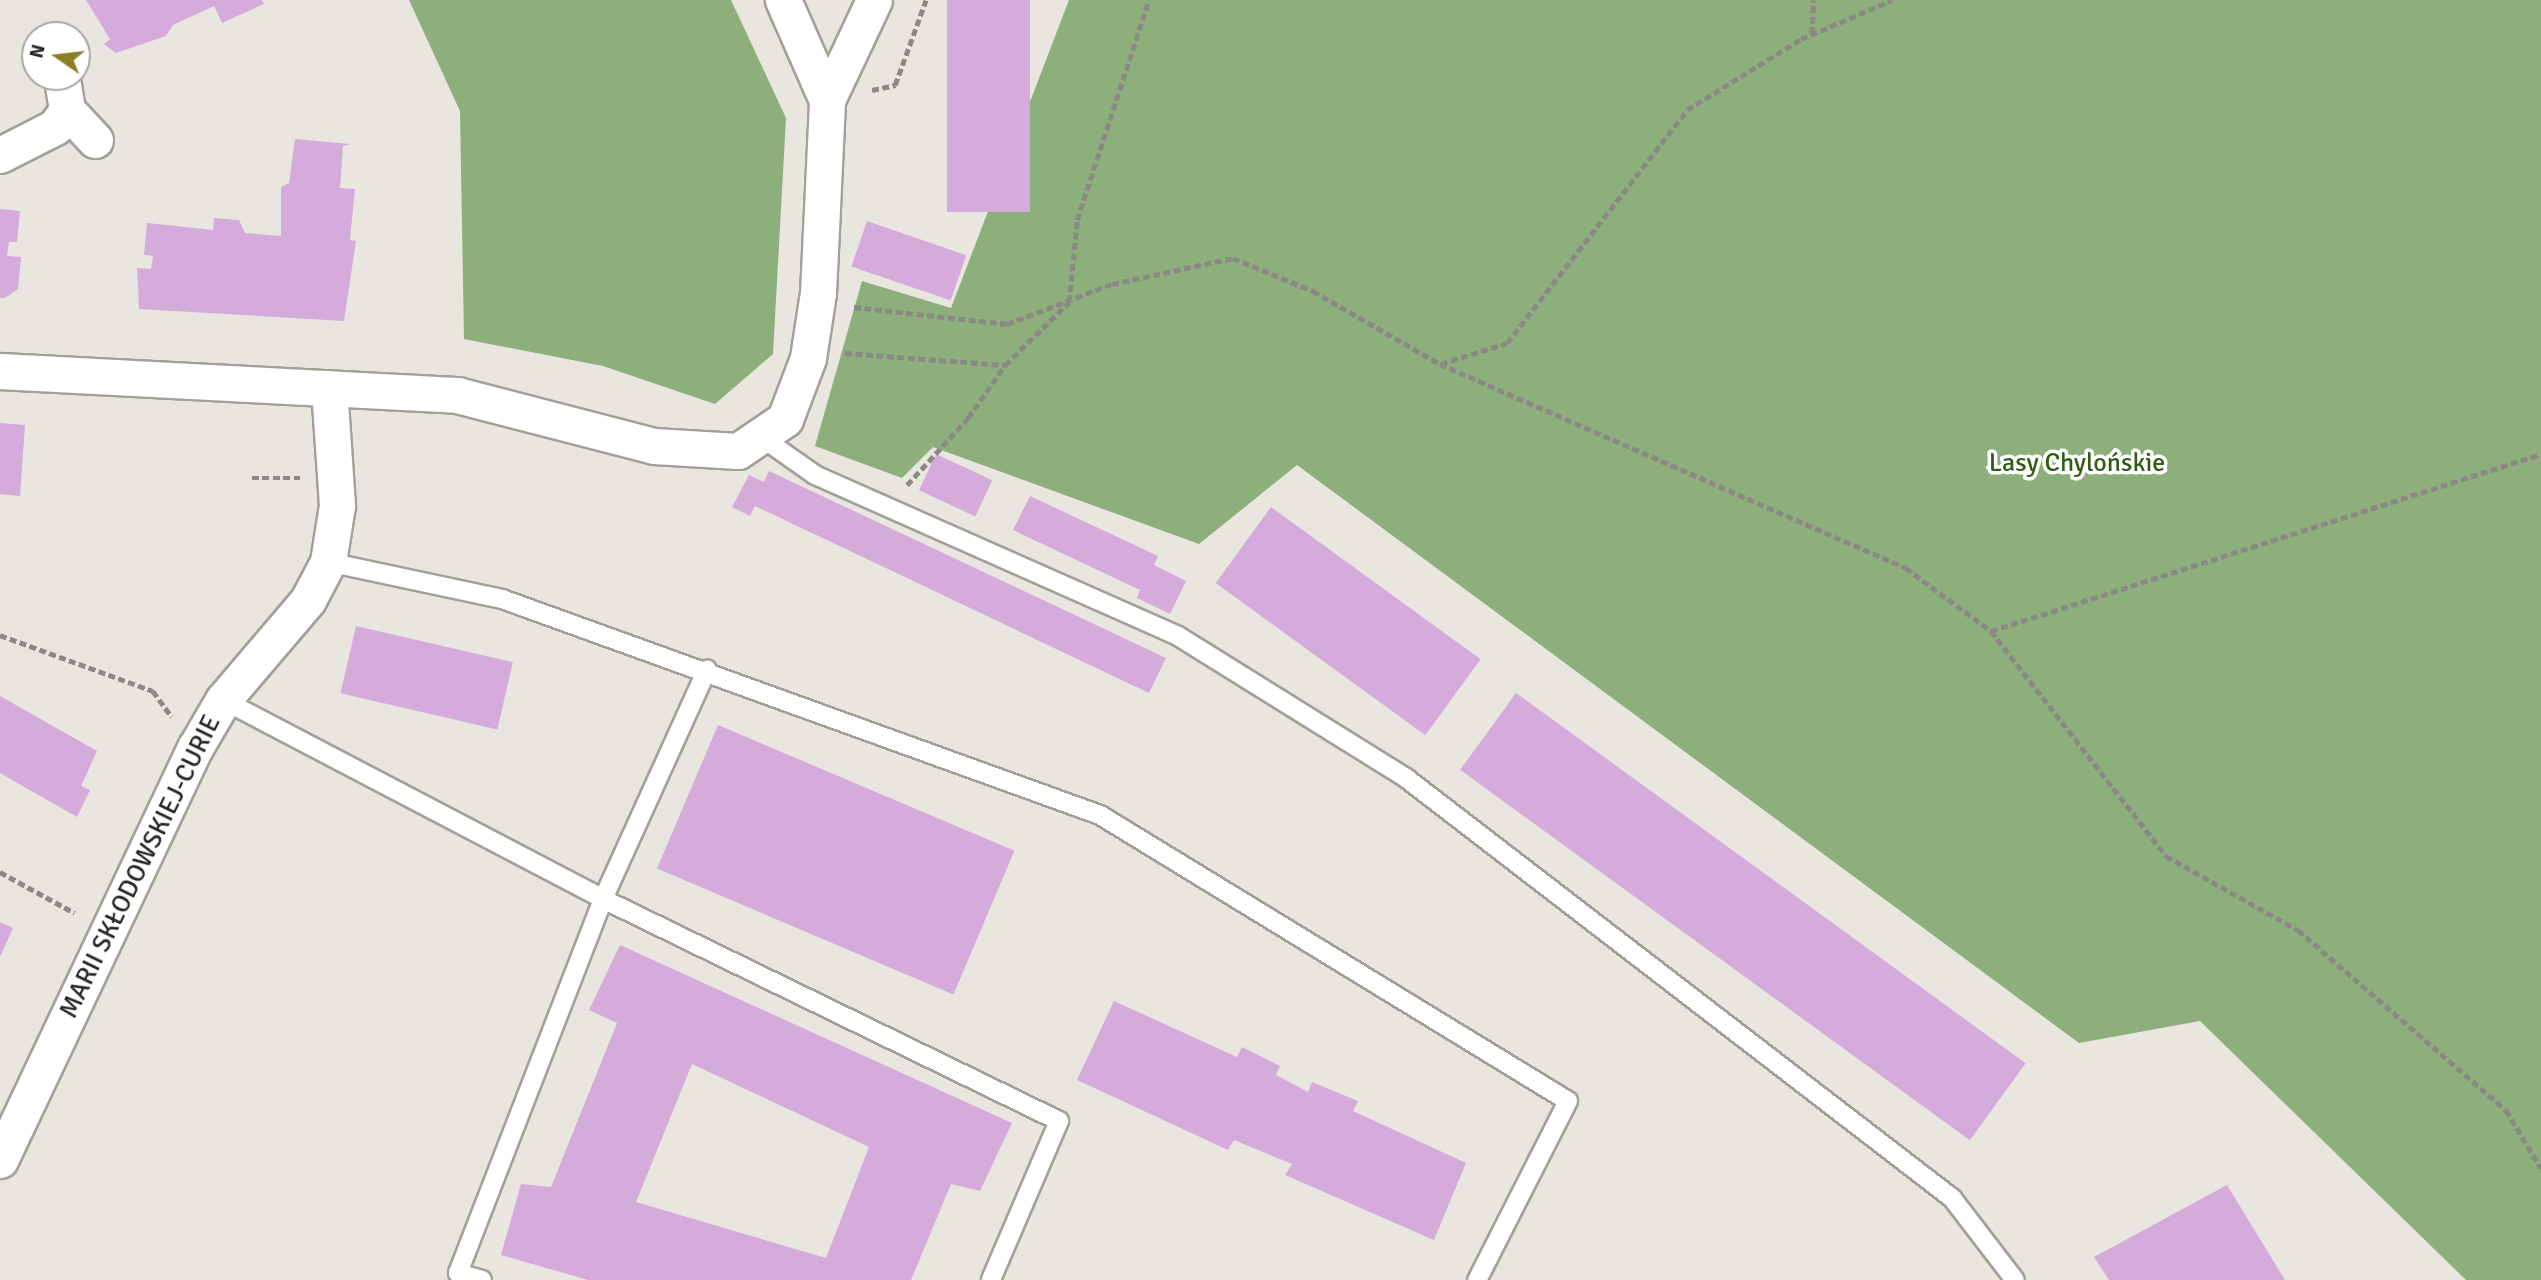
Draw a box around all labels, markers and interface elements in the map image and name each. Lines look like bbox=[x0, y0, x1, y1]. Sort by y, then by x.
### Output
north arrow bbox=[21, 21, 91, 91]
text: N bbox=[24, 42, 51, 61]
park label: Lasy Chylońskie bbox=[1989, 448, 2165, 480]
street label: MARII SKŁODOWSKIEJ-CURIE bbox=[54, 710, 228, 1024]

